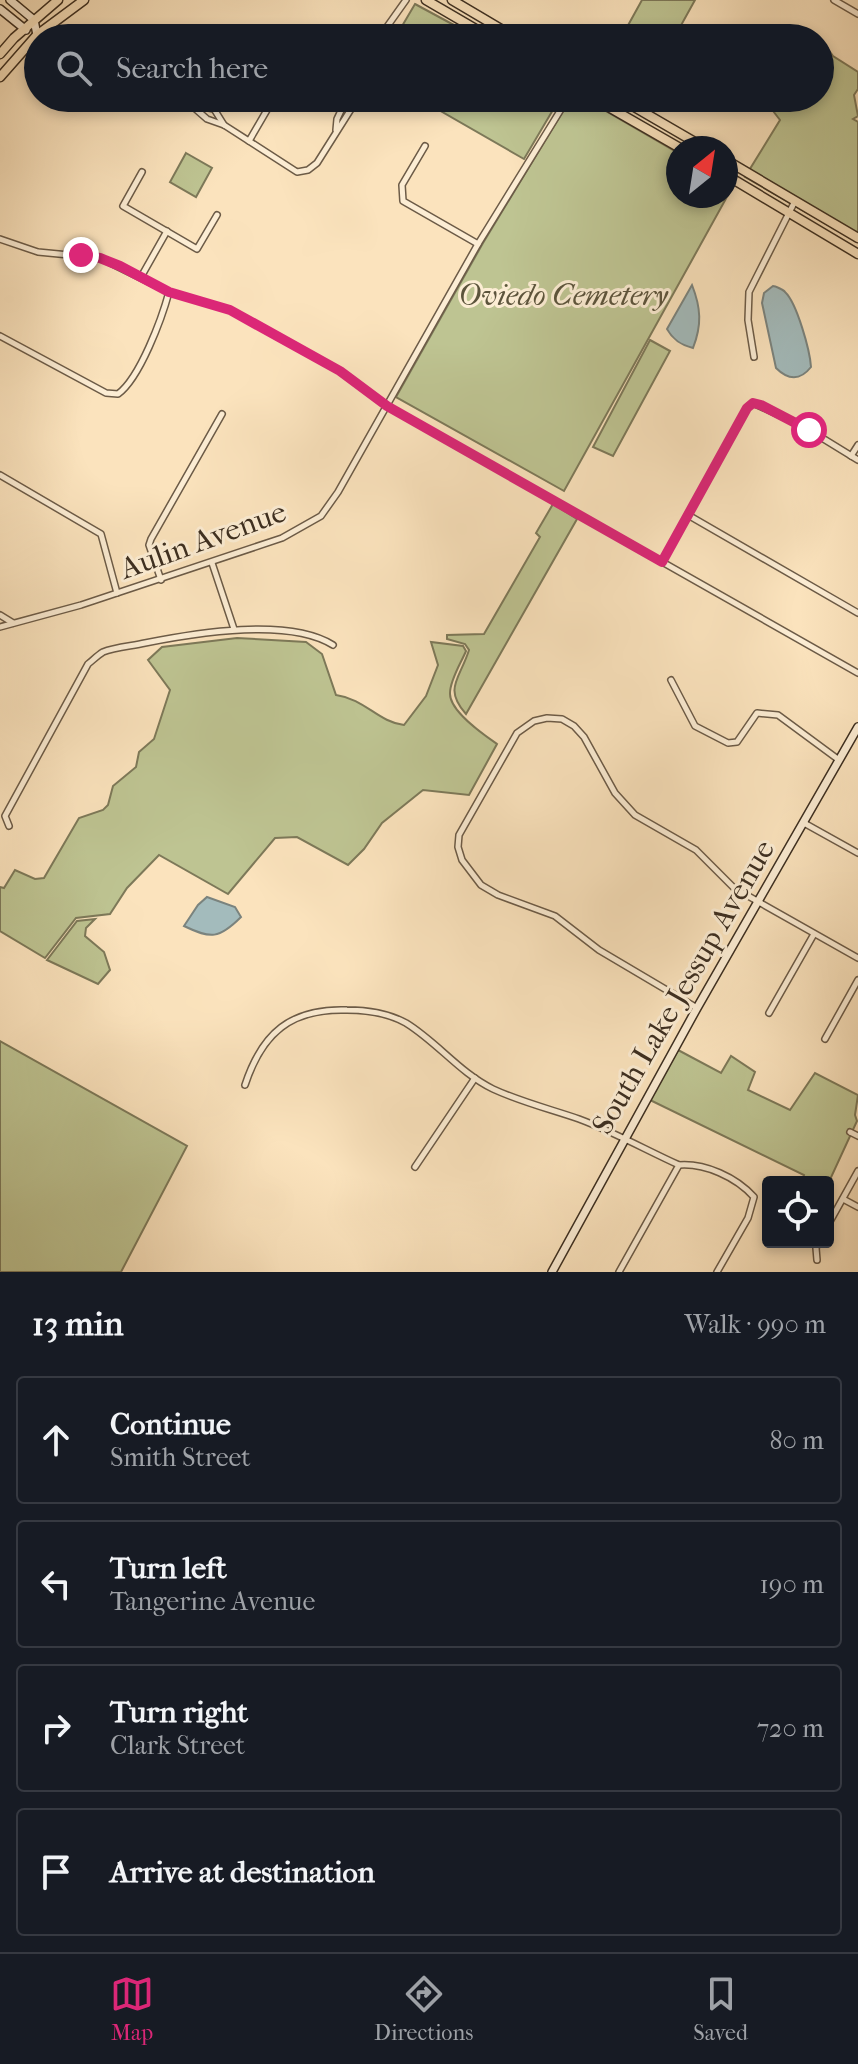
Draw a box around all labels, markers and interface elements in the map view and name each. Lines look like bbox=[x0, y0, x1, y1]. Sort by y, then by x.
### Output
search box bbox=[24, 24, 834, 112]
icon: search bbox=[52, 46, 96, 90]
text: Search here bbox=[116, 51, 268, 86]
north arrow bbox=[666, 136, 738, 208]
route end bbox=[63, 237, 99, 273]
park label: Oviedo Cemetery bbox=[458, 278, 668, 313]
route start bbox=[791, 412, 827, 448]
street label: Aulin Avenue bbox=[115, 494, 291, 587]
street label: South Lake Jessup Avenue bbox=[585, 834, 782, 1141]
map controls bbox=[762, 1176, 834, 1248]
button: locate bbox=[762, 1176, 834, 1248]
text: 13 min bbox=[32, 1304, 123, 1344]
text: Walk · 990 m bbox=[684, 1309, 826, 1340]
text: Continue bbox=[110, 1407, 231, 1442]
icon: ahead bbox=[34, 1418, 78, 1462]
text: 80 m bbox=[769, 1425, 824, 1456]
text: Smith Street bbox=[110, 1442, 251, 1473]
text: Turn left bbox=[110, 1551, 227, 1586]
icon: left bbox=[34, 1562, 78, 1606]
text: 190 m bbox=[760, 1569, 824, 1600]
text: Tangerine Avenue bbox=[110, 1586, 315, 1617]
text: Turn right bbox=[110, 1695, 248, 1730]
icon: right bbox=[34, 1706, 78, 1750]
text: 720 m bbox=[757, 1713, 824, 1744]
text: Clark Street bbox=[110, 1730, 245, 1761]
icon: arrive bbox=[34, 1850, 78, 1894]
text: Arrive at destination bbox=[110, 1855, 375, 1890]
tab: Map bbox=[110, 1972, 154, 2046]
tab: Directions bbox=[374, 1972, 473, 2046]
tab: Saved bbox=[693, 1972, 748, 2046]

